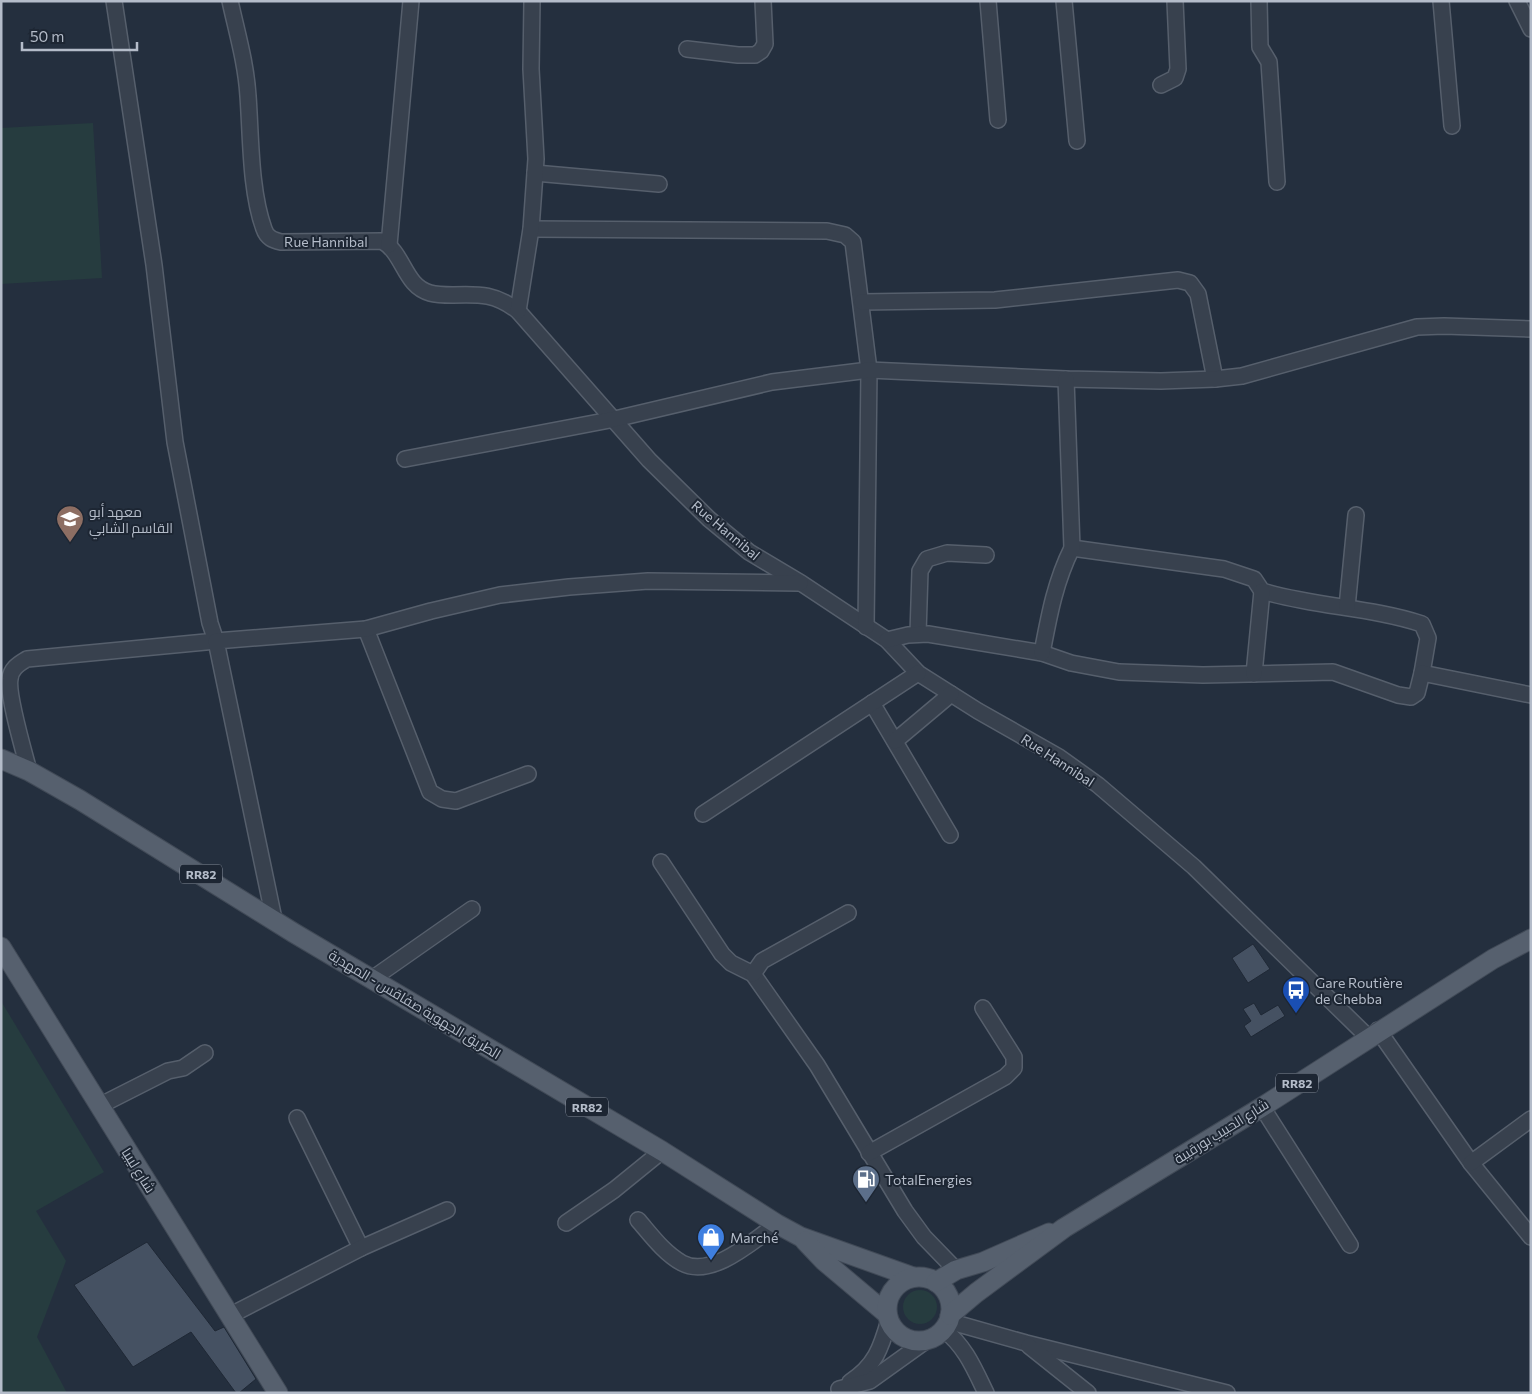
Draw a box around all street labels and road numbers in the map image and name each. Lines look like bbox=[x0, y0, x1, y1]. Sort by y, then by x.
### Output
street label: Rue Hannibal bbox=[284, 233, 368, 250]
street label: Rue Hannibal bbox=[688, 497, 764, 563]
street label: Rue Hannibal bbox=[1018, 730, 1098, 790]
road number: RR82 bbox=[180, 864, 222, 884]
street label: الطريق الجهوية صفاقس - المهدية bbox=[325, 946, 504, 1063]
road number: RR82 bbox=[1276, 1074, 1318, 1092]
street label: شارع الحبيب بورقيبة bbox=[1170, 1095, 1272, 1168]
road number: RR82 bbox=[566, 1098, 608, 1116]
street label: شارع ليبيا bbox=[118, 1144, 159, 1196]

